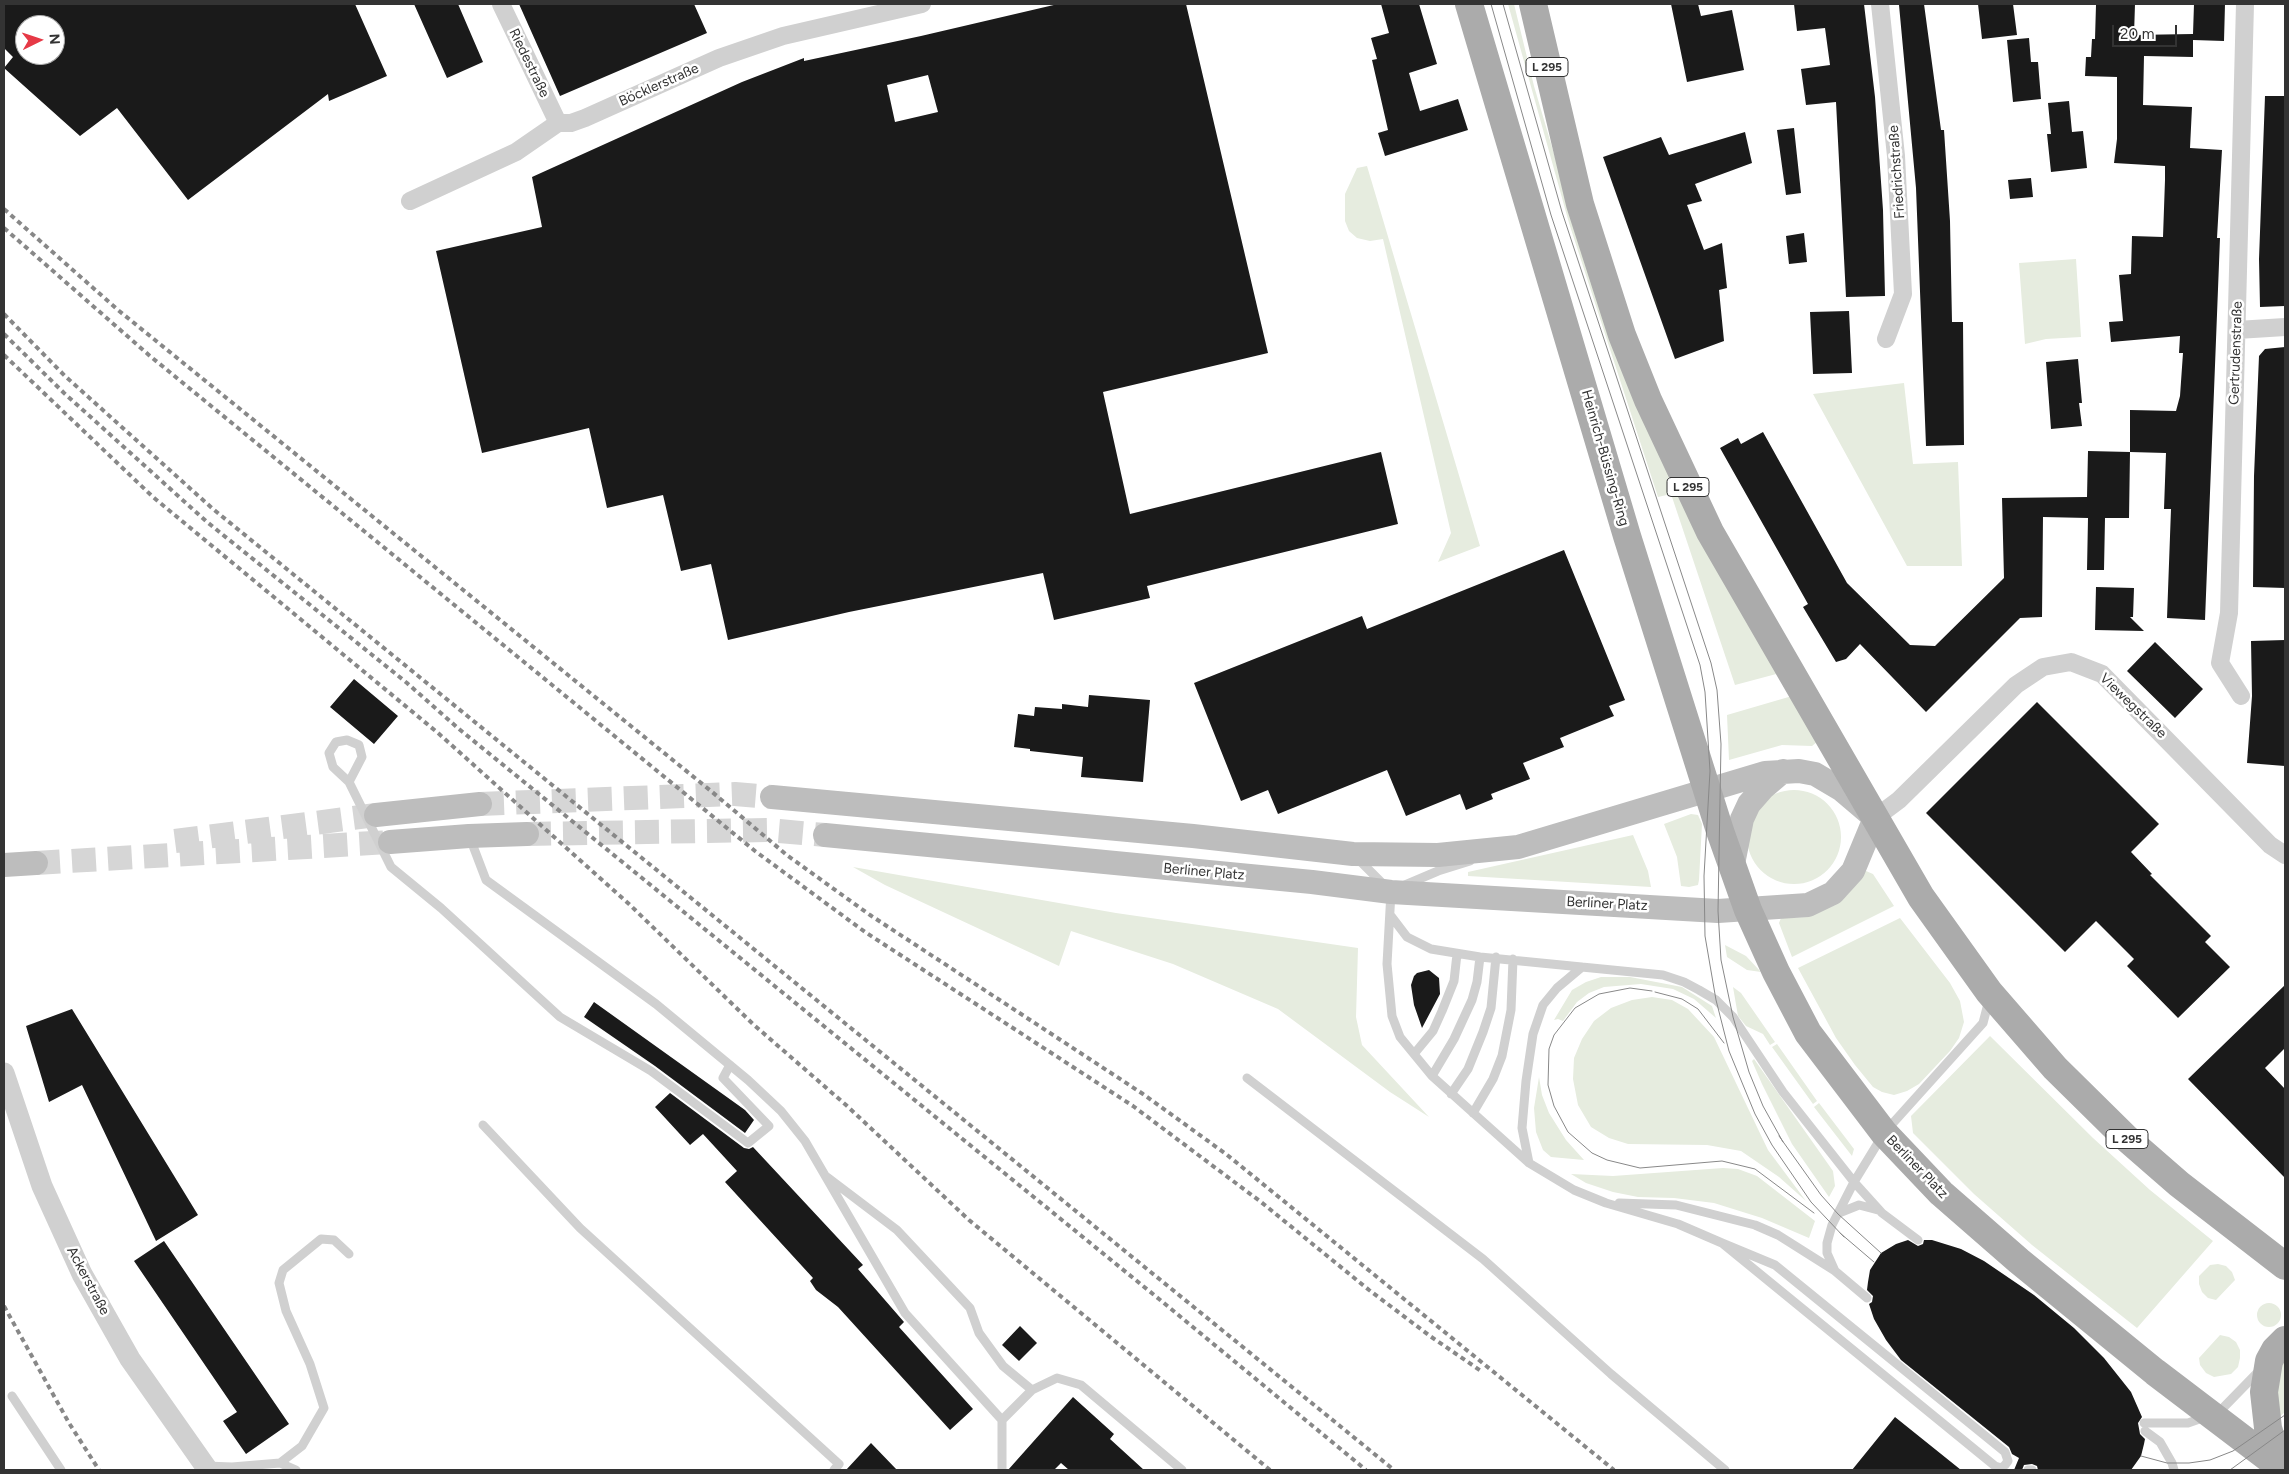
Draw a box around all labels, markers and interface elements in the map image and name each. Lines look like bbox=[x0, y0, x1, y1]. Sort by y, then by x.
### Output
north arrow bbox=[15, 15, 65, 65]
scale bar bbox=[2114, 15, 2179, 47]
text: 20 m bbox=[2120, 25, 2154, 43]
street label: Riedestraße bbox=[505, 26, 553, 100]
text: N bbox=[46, 33, 63, 45]
road number: L 295 bbox=[1526, 58, 1568, 76]
street label: Böcklerstraße bbox=[616, 60, 702, 110]
street label: Friedrichstraße bbox=[1885, 125, 1909, 219]
street label: Gertrudenstraße bbox=[2226, 301, 2246, 405]
street label: Heinrich-Büssing-Ring bbox=[1577, 388, 1633, 528]
road number: L 295 bbox=[1667, 478, 1709, 497]
street label: Viewegstraße bbox=[2096, 670, 2170, 742]
street label: Berliner Platz bbox=[1163, 860, 1245, 884]
street label: Berliner Platz bbox=[1566, 893, 1648, 915]
road number: L 295 bbox=[2106, 1130, 2148, 1148]
street label: Berliner Platz bbox=[1883, 1132, 1951, 1202]
street label: Ackerstraße bbox=[63, 1244, 113, 1318]

